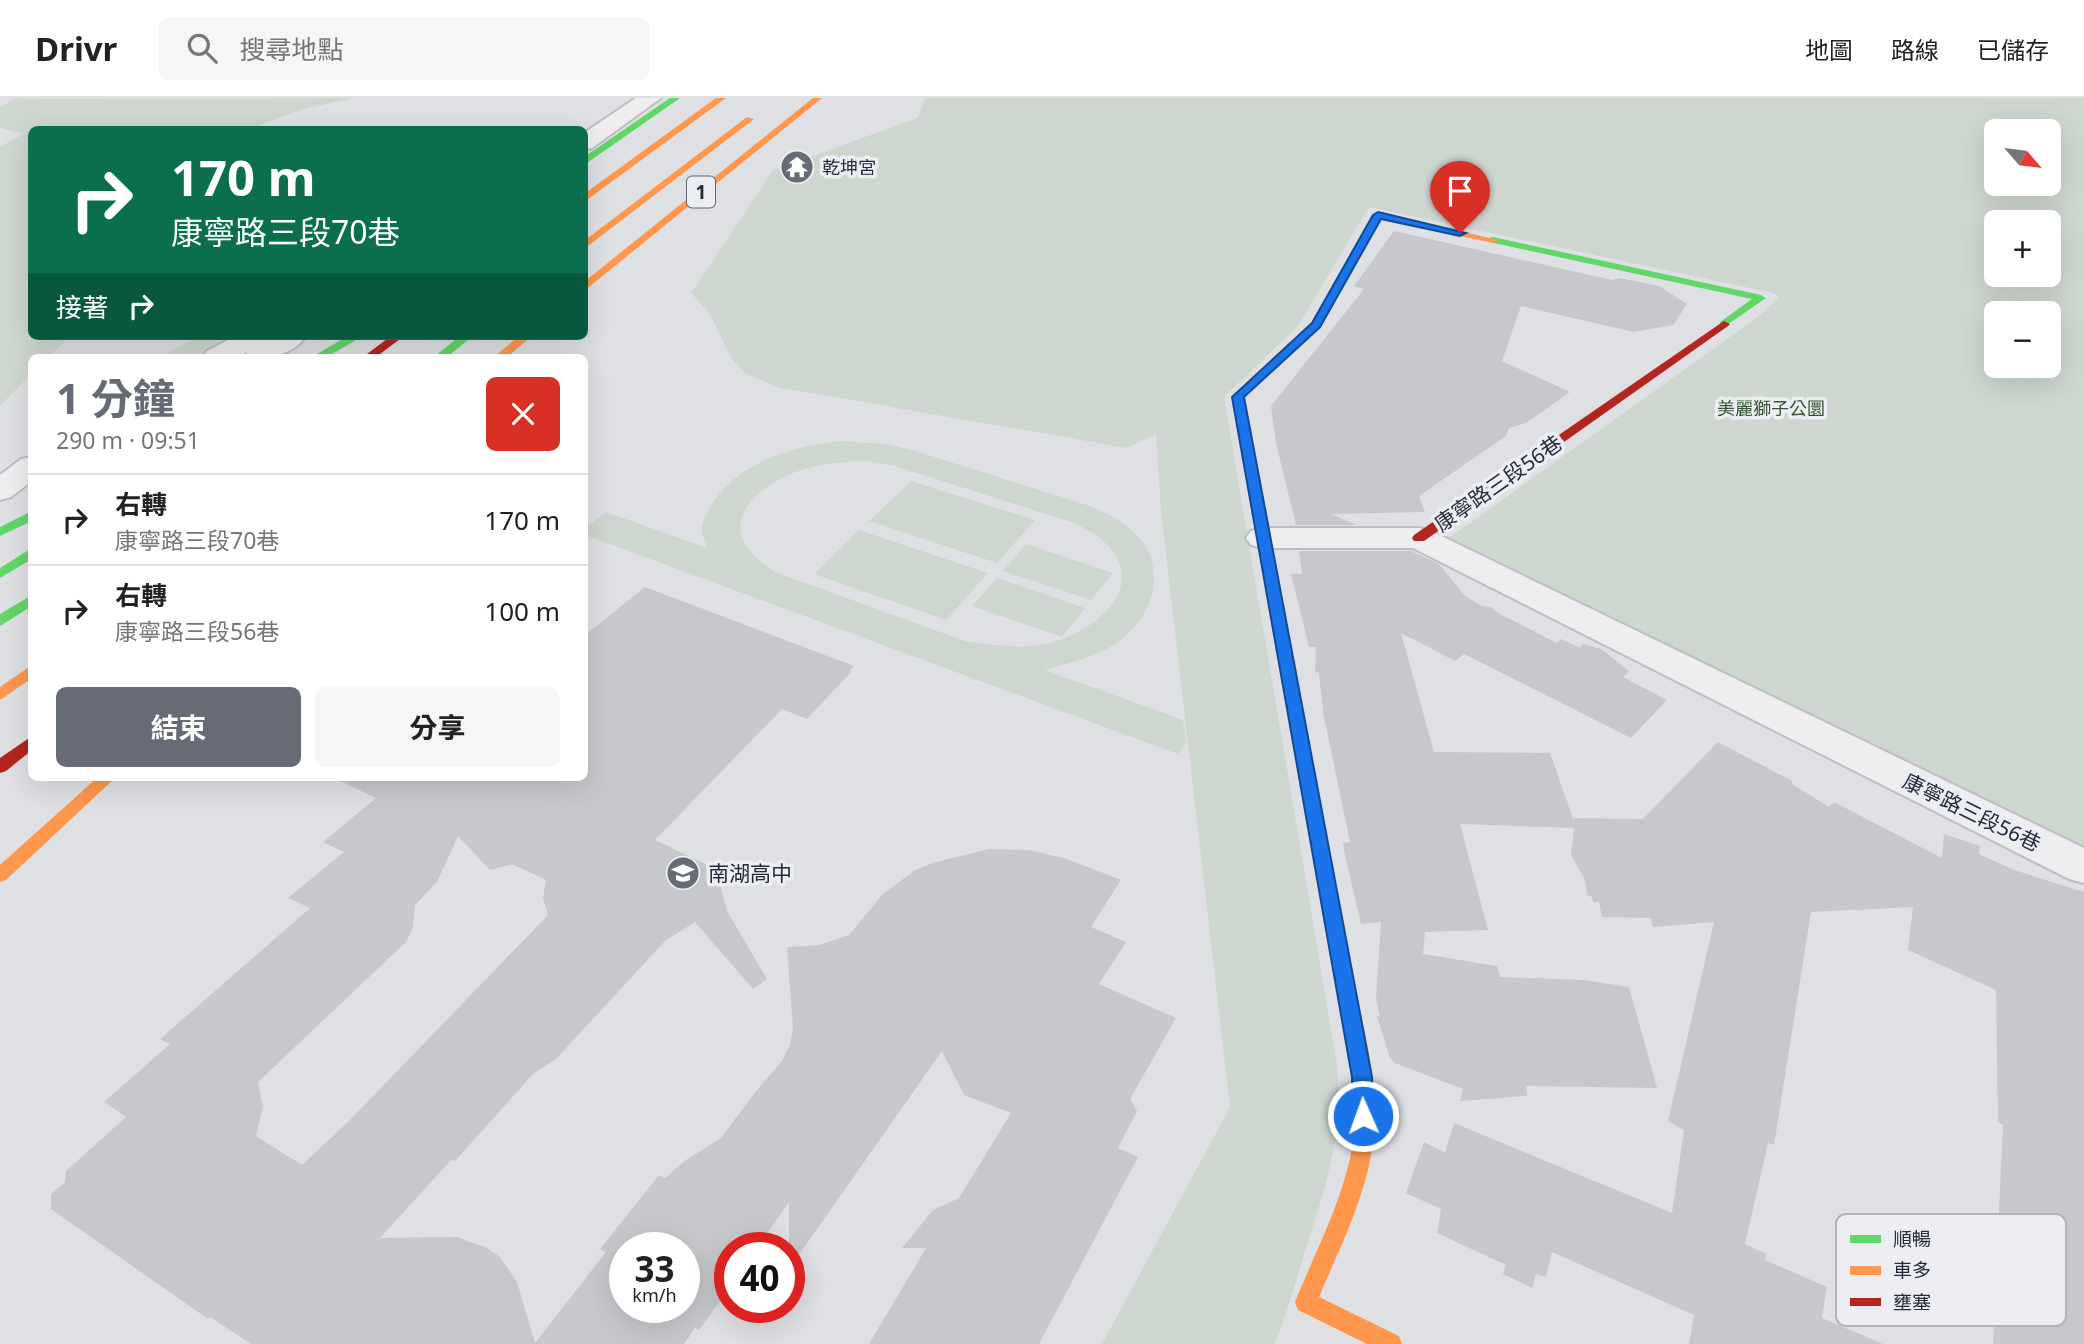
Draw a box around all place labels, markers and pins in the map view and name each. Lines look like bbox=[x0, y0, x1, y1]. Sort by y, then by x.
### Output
temple icon: 乾坤宮 bbox=[778, 148, 816, 186]
place label: 乾坤宮 bbox=[822, 155, 876, 179]
pin bbox=[1430, 161, 1490, 233]
school or university icon: 南湖高中 bbox=[664, 854, 702, 892]
place label: 南湖高中 bbox=[708, 859, 792, 887]

